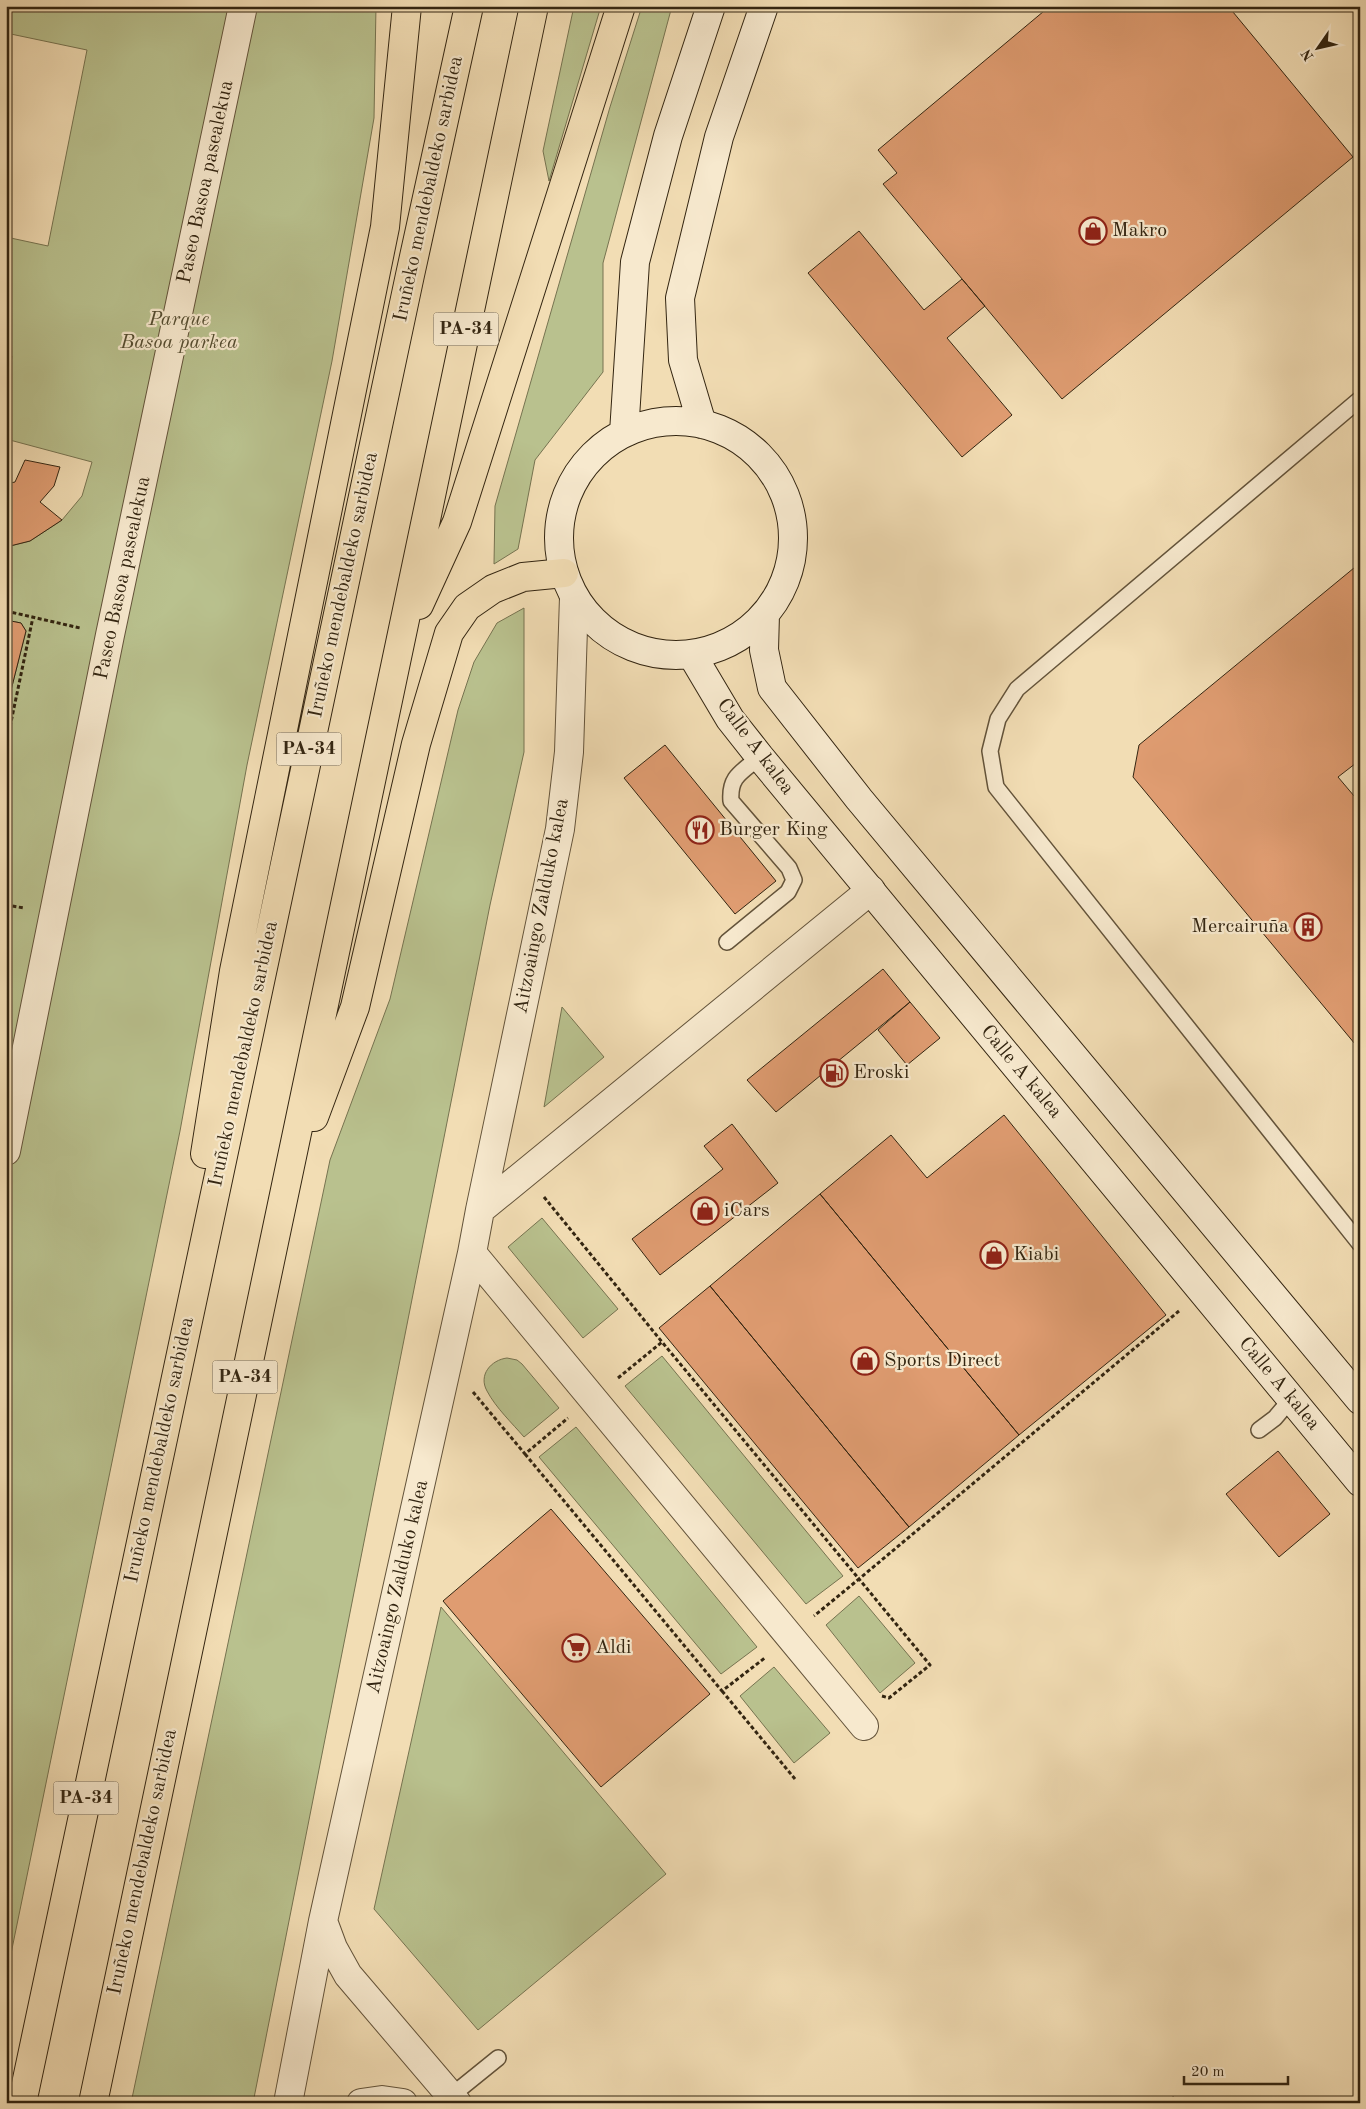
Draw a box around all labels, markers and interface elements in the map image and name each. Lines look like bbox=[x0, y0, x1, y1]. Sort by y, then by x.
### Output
north arrow bbox=[1294, 22, 1344, 72]
text: N bbox=[1299, 46, 1317, 63]
street label: Iruñeko mendebaldeko sarbidea bbox=[391, 54, 467, 324]
street label: Paseo Basoa pasealekua bbox=[175, 78, 237, 285]
shop icon: Makro bbox=[1078, 216, 1108, 246]
place label: Makro bbox=[1112, 221, 1167, 241]
park label: Parque Basoa parkea bbox=[119, 310, 238, 353]
road number: PA-34 bbox=[434, 312, 498, 346]
street label: Iruñeko mendebaldeko sarbidea bbox=[306, 450, 382, 720]
street label: Paseo Basoa pasealekua bbox=[92, 474, 154, 681]
street label: Calle A kalea bbox=[713, 695, 798, 799]
road number: PA-34 bbox=[276, 732, 342, 766]
street label: Aitzoaingo Zalduko kalea bbox=[511, 797, 573, 1015]
restaurant icon: Burger King bbox=[685, 815, 715, 845]
place label: Burger King bbox=[719, 820, 828, 840]
building icon: Mercairuña bbox=[1293, 912, 1323, 942]
place label: Mercairuña bbox=[1191, 917, 1289, 937]
street label: Iruñeko mendebaldeko sarbidea bbox=[206, 919, 282, 1189]
street label: Calle A kalea bbox=[977, 1022, 1066, 1122]
fuel station icon: Eroski bbox=[819, 1058, 849, 1088]
place label: Eroski bbox=[853, 1063, 909, 1083]
shop icon: iCars bbox=[690, 1196, 720, 1226]
place label: iCars bbox=[724, 1201, 770, 1221]
shop icon: Kiabi bbox=[979, 1240, 1009, 1270]
place label: Kiabi bbox=[1013, 1245, 1059, 1265]
street label: Iruñeko mendebaldeko sarbidea bbox=[122, 1315, 198, 1585]
street label: Calle A kalea bbox=[1235, 1334, 1324, 1434]
shop icon: Sports Direct bbox=[850, 1346, 880, 1376]
place label: Sports Direct bbox=[884, 1351, 1000, 1371]
road number: PA-34 bbox=[212, 1360, 278, 1394]
street label: Aitzoaingo Zalduko kalea bbox=[364, 1478, 432, 1696]
supermarket icon: Aldi bbox=[561, 1633, 591, 1663]
place label: Aldi bbox=[595, 1638, 632, 1658]
street label: Iruñeko mendebaldeko sarbidea bbox=[105, 1727, 181, 1997]
road number: PA-34 bbox=[54, 1782, 118, 1815]
scale bar bbox=[1184, 2054, 1287, 2086]
text: 20 m bbox=[1191, 2065, 1225, 2080]

